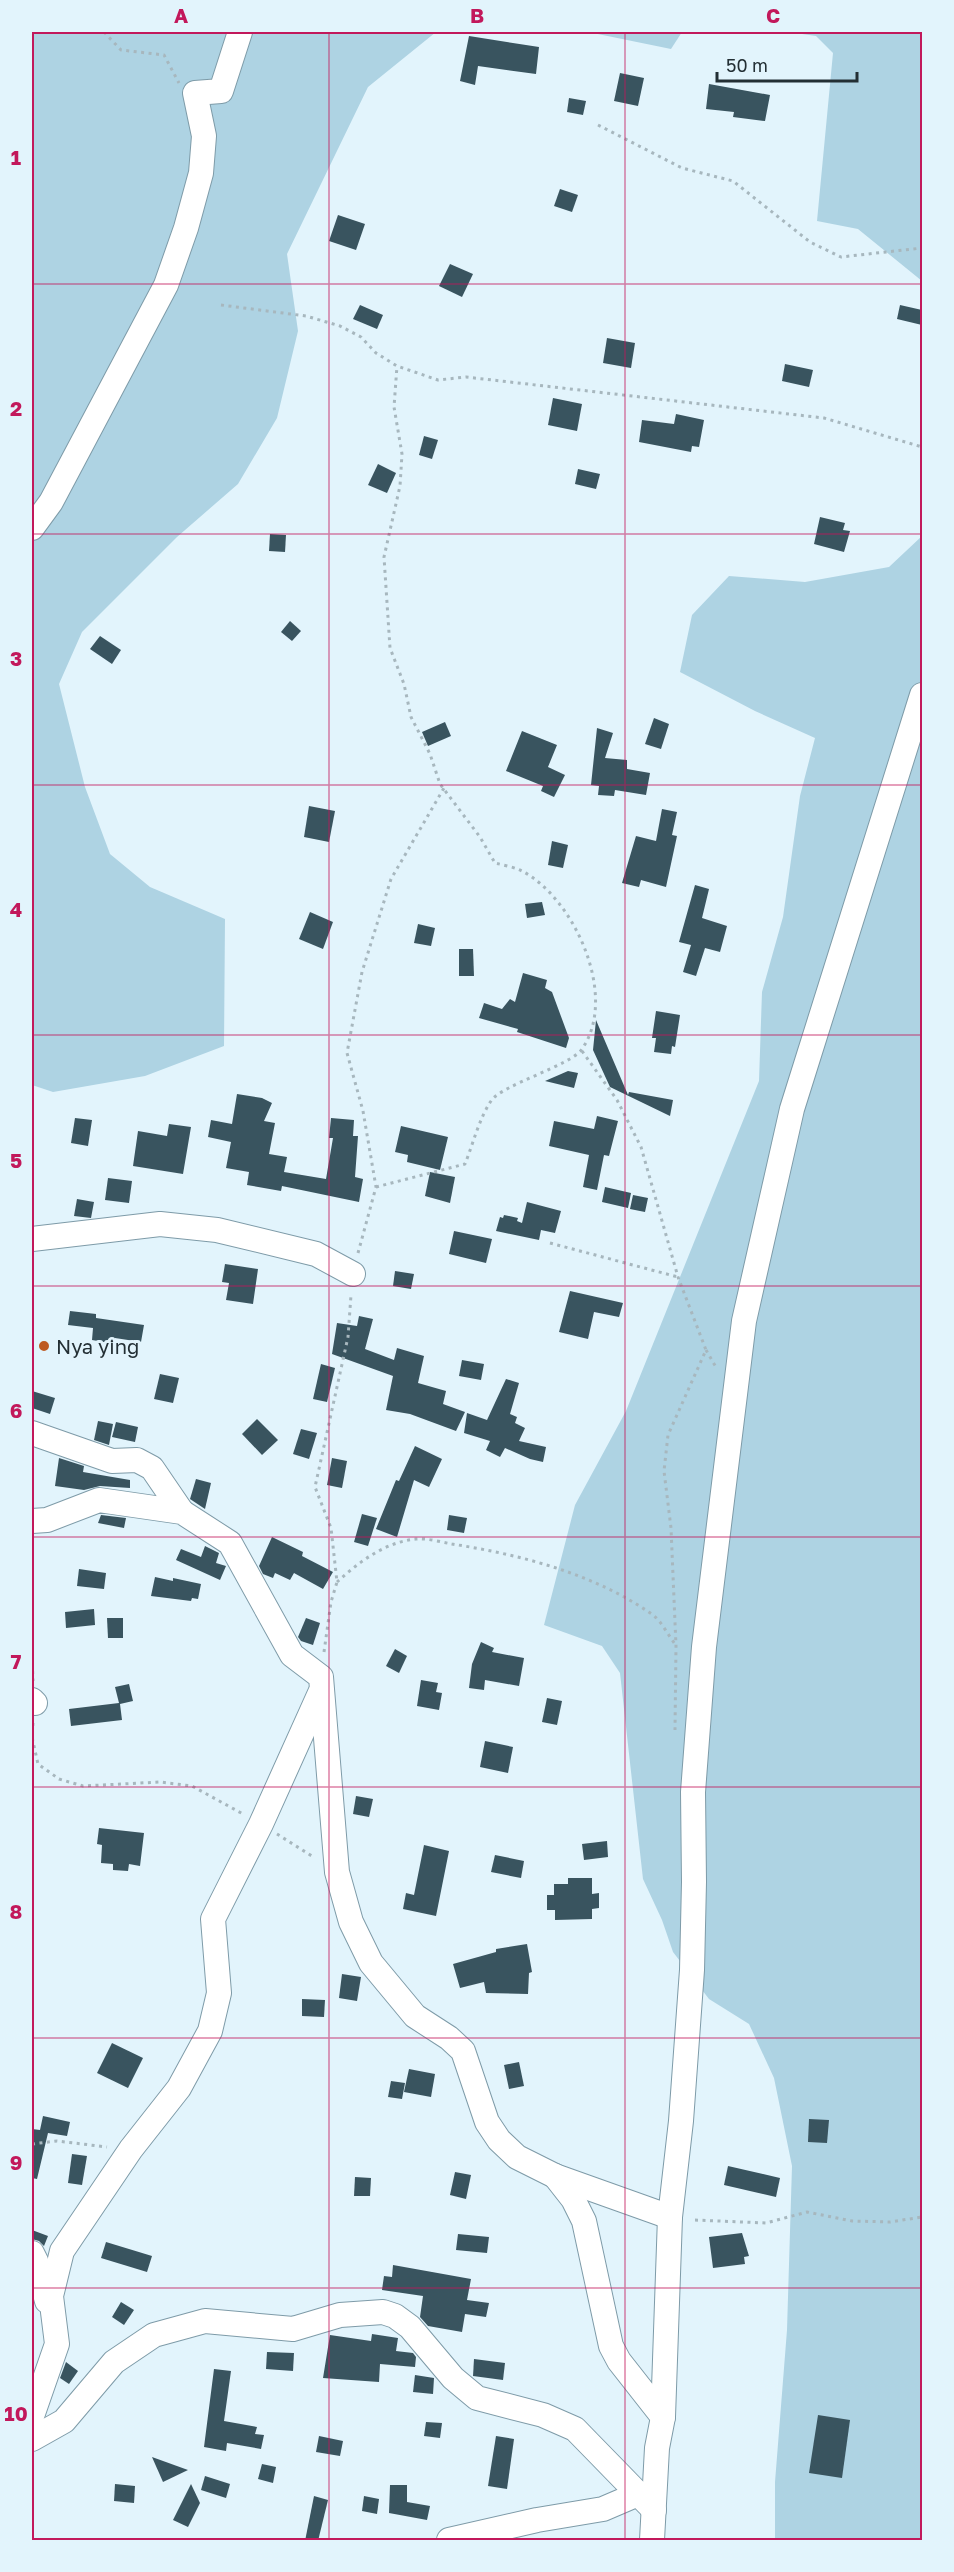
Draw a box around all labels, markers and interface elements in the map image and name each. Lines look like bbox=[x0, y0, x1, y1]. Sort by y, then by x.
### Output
text: A bbox=[174, 3, 188, 27]
text: B bbox=[470, 3, 484, 27]
text: C bbox=[766, 3, 780, 27]
scale bar bbox=[717, 45, 856, 83]
text: 50 m bbox=[726, 54, 768, 76]
text: 1 bbox=[11, 145, 21, 169]
text: 2 bbox=[10, 396, 22, 420]
text: 3 bbox=[10, 646, 22, 670]
text: 4 bbox=[10, 897, 22, 921]
text: 5 bbox=[10, 1148, 22, 1172]
place label: Nya ying bbox=[56, 1334, 139, 1358]
marker: Nya ying bbox=[37, 1339, 51, 1353]
text: 6 bbox=[10, 1398, 22, 1422]
text: 7 bbox=[11, 1649, 22, 1673]
text: 8 bbox=[10, 1899, 22, 1923]
text: 9 bbox=[10, 2150, 22, 2174]
text: 10 bbox=[4, 2401, 28, 2425]

